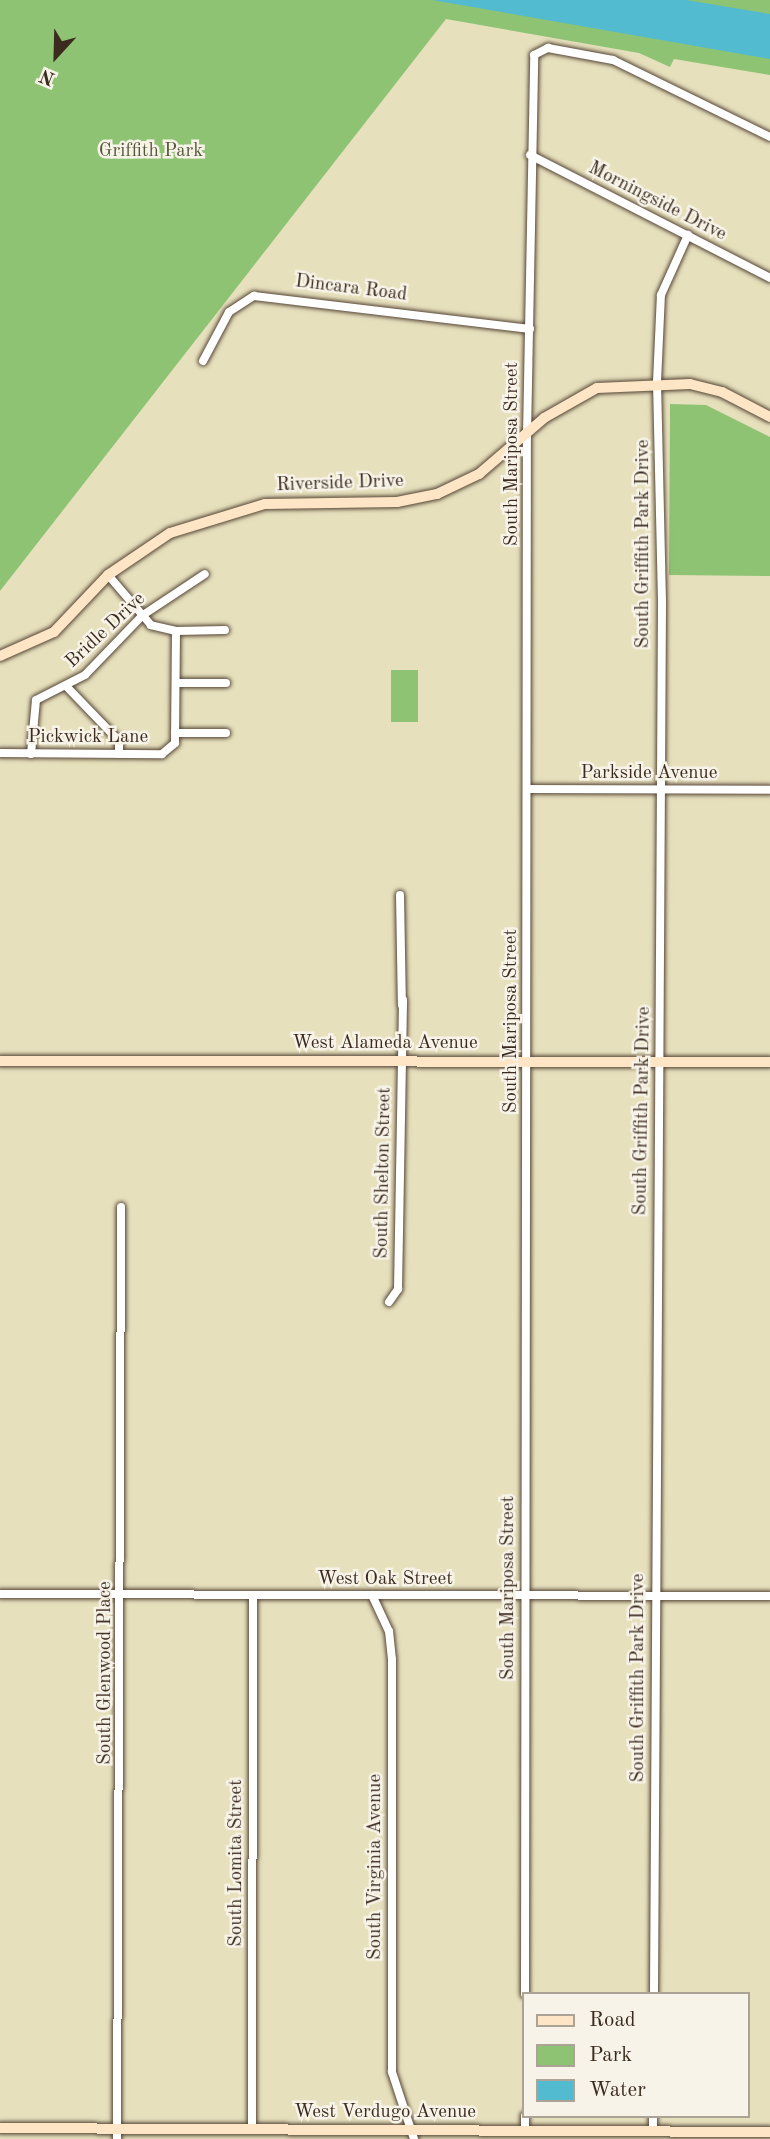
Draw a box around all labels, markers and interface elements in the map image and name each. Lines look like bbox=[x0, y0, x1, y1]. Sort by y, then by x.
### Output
north arrow bbox=[21, 21, 91, 91]
text: N bbox=[38, 64, 58, 87]
park label: Griffith Park bbox=[99, 141, 203, 163]
street label: Morningside Drive bbox=[584, 157, 730, 247]
street label: Dincara Road bbox=[294, 271, 408, 307]
street label: South Mariposa Street bbox=[502, 362, 524, 546]
street label: South Griffith Park Drive bbox=[633, 440, 655, 648]
street label: Riverside Drive bbox=[276, 470, 404, 498]
street label: Bridle Drive bbox=[61, 588, 151, 674]
street label: Pickwick Lane bbox=[28, 727, 148, 749]
street label: Parkside Avenue bbox=[581, 763, 717, 785]
street label: South Mariposa Street bbox=[501, 929, 523, 1113]
street label: South Griffith Park Drive bbox=[630, 1006, 656, 1216]
street label: West Alameda Avenue bbox=[292, 1033, 478, 1055]
street label: South Shelton Street bbox=[371, 1087, 397, 1259]
street label: South Mariposa Street bbox=[498, 1496, 520, 1680]
street label: West Oak Street bbox=[317, 1569, 453, 1591]
street label: South Griffith Park Drive bbox=[628, 1574, 650, 1782]
street label: South Glenwood Place bbox=[95, 1581, 117, 1765]
street label: South Virginia Avenue bbox=[365, 1774, 387, 1960]
street label: South Lomita Street bbox=[226, 1779, 248, 1947]
legend bbox=[522, 1992, 749, 2118]
text: Road bbox=[589, 2010, 636, 2031]
text: Park bbox=[589, 2045, 632, 2066]
text: Water bbox=[589, 2080, 646, 2101]
street label: West Verdugo Avenue bbox=[294, 2102, 476, 2124]

